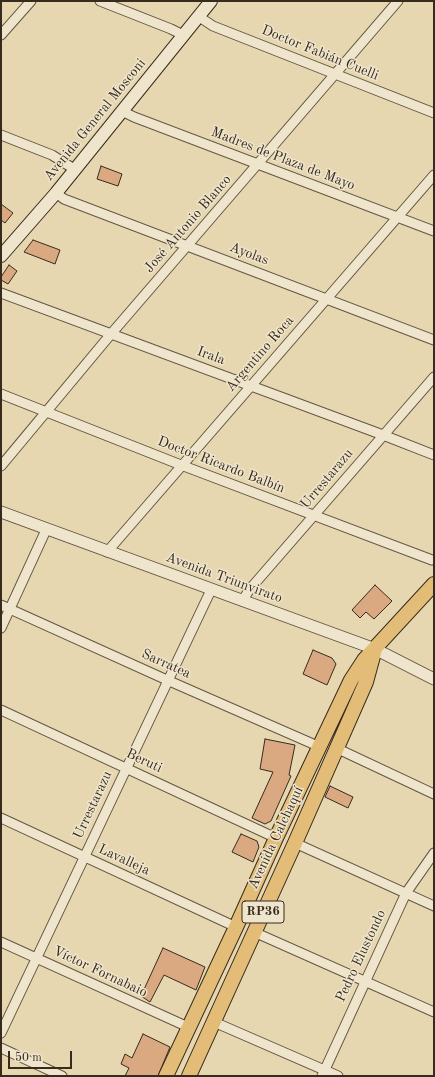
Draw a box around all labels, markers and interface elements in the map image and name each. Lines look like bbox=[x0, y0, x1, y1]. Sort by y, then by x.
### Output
street label: Doctor Fabián Cuelli bbox=[259, 22, 381, 84]
street label: Avenida General Mosconi bbox=[40, 55, 150, 185]
street label: Madres de Plaza de Mayo bbox=[209, 124, 357, 194]
street label: José Antonio Blanco bbox=[141, 172, 235, 276]
street label: Ayolas bbox=[227, 239, 271, 269]
street label: Argentino Roca bbox=[222, 313, 298, 395]
street label: Irala bbox=[195, 343, 227, 369]
street label: Doctor Ricardo Balbín bbox=[155, 433, 287, 497]
street label: Urrestarazu bbox=[297, 446, 357, 512]
street label: Avenida Triunvirato bbox=[163, 549, 285, 607]
street label: Sarratea bbox=[139, 646, 193, 682]
street label: Beruti bbox=[123, 745, 165, 777]
street label: Urrestarazu bbox=[70, 768, 116, 842]
street label: Avenida Calchaquí bbox=[245, 784, 307, 892]
street label: Lavalleja bbox=[95, 841, 153, 879]
road number: RP36 bbox=[242, 901, 284, 923]
street label: Pedro Elustondo bbox=[332, 907, 390, 1005]
street label: Víctor Fornabaio bbox=[50, 943, 150, 1001]
scale bar bbox=[10, 1043, 74, 1069]
text: 50 m bbox=[15, 1052, 42, 1064]

